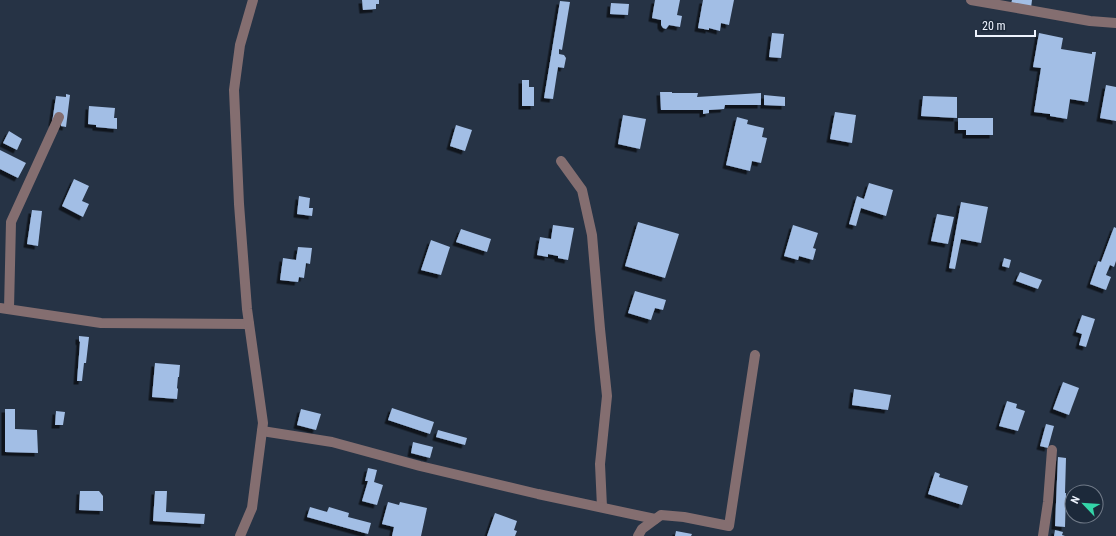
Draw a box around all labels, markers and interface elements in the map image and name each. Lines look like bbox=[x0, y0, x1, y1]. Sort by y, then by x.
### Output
scale bar bbox=[976, 12, 1035, 38]
text: 20 m bbox=[982, 19, 1006, 33]
north arrow bbox=[1064, 484, 1104, 524]
text: N bbox=[1068, 494, 1083, 506]

